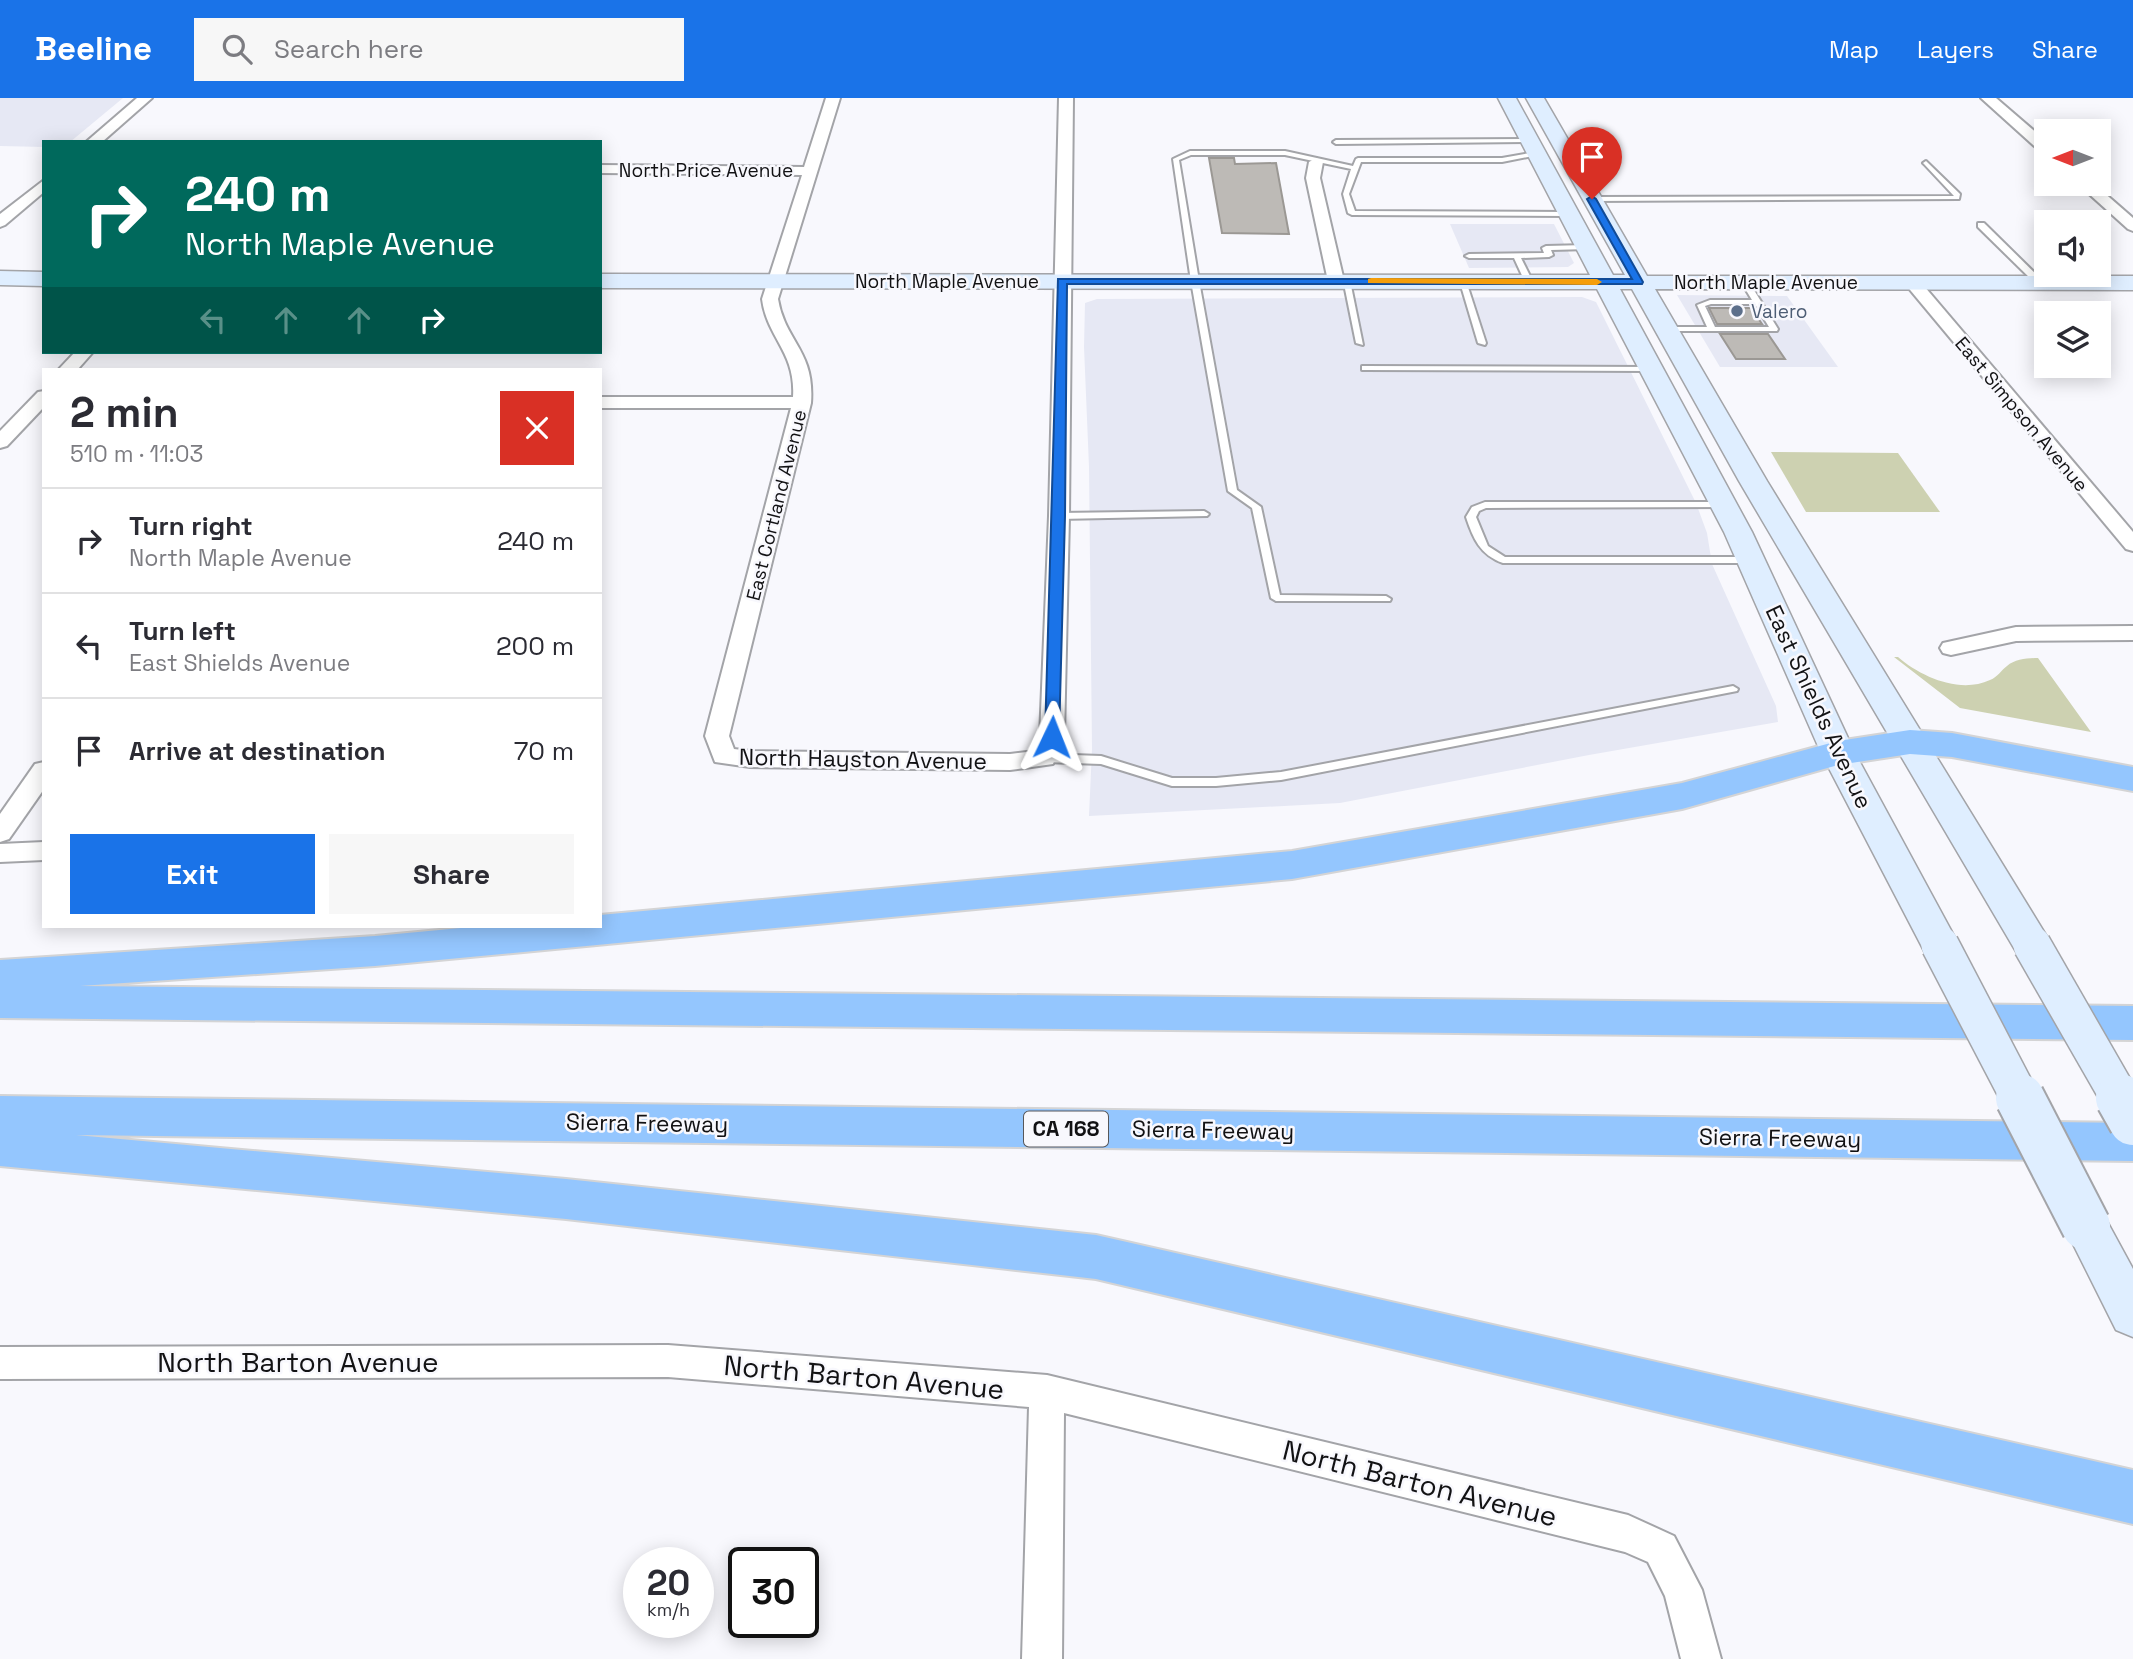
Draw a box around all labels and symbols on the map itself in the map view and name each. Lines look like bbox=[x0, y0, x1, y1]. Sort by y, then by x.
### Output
north arrow bbox=[2034, 119, 2110, 196]
pin bbox=[1562, 127, 1622, 199]
street label: North Price Avenue bbox=[619, 158, 793, 183]
street label: North Maple Avenue bbox=[855, 269, 1039, 294]
street label: North Maple Avenue bbox=[1674, 270, 1858, 295]
place label: Valero bbox=[1751, 299, 1807, 324]
marker: Valero bbox=[1729, 303, 1745, 319]
street label: East Simpson Avenue bbox=[1949, 332, 2094, 497]
street label: East Cortland Avenue bbox=[741, 407, 812, 603]
street label: East Shields Avenue bbox=[1759, 600, 1879, 814]
position arrow bbox=[1015, 700, 1089, 774]
street label: North Hayston Avenue bbox=[739, 742, 987, 776]
street label: Sierra Freeway bbox=[566, 1107, 728, 1139]
road number: CA 168 bbox=[1024, 1112, 1108, 1146]
street label: Sierra Freeway bbox=[1132, 1114, 1294, 1146]
street label: Sierra Freeway bbox=[1699, 1122, 1861, 1154]
street label: North Barton Avenue bbox=[157, 1344, 439, 1380]
street label: North Barton Avenue bbox=[722, 1347, 1006, 1407]
street label: North Barton Avenue bbox=[1279, 1431, 1561, 1535]
speed limit sign: 30 bbox=[728, 1547, 819, 1638]

